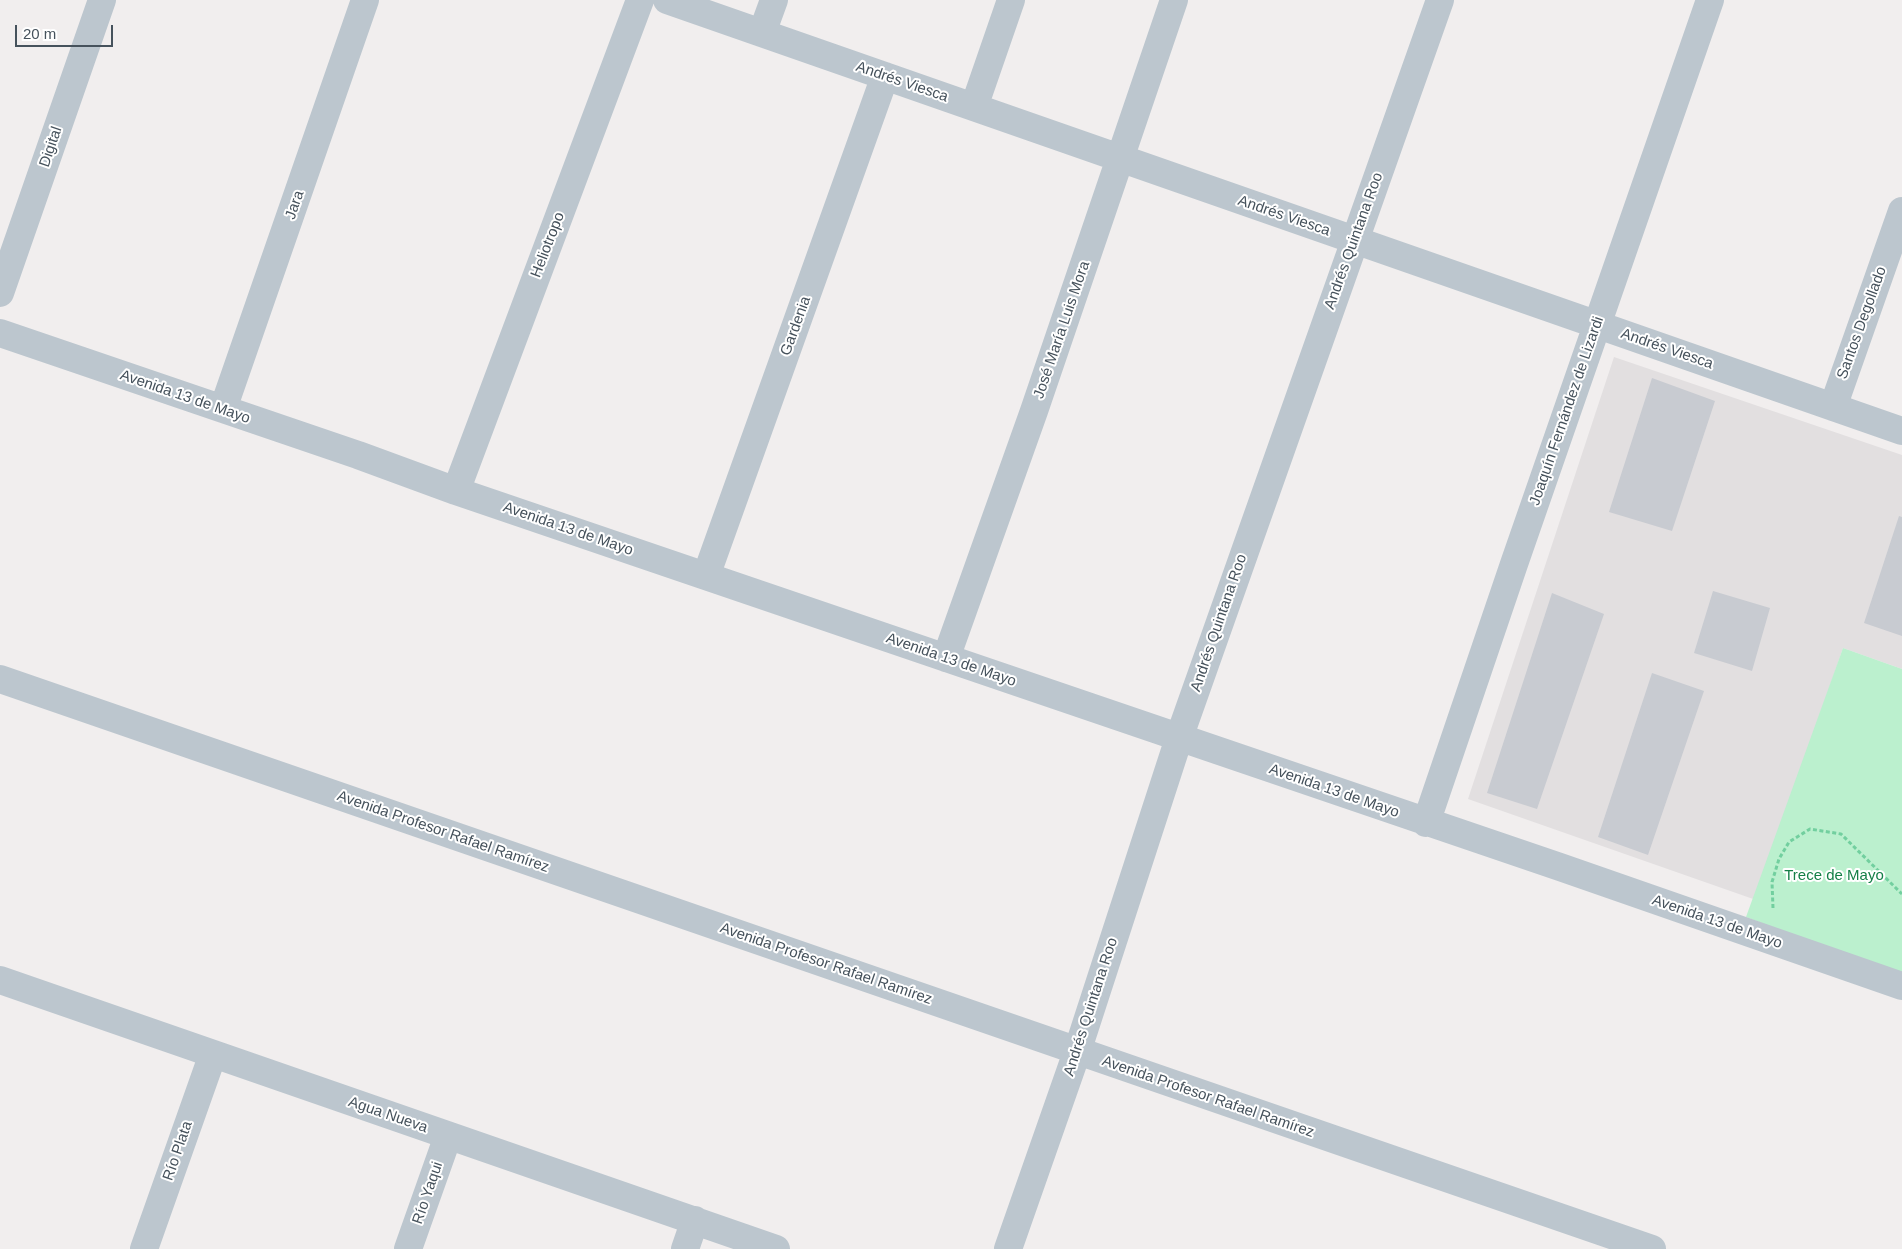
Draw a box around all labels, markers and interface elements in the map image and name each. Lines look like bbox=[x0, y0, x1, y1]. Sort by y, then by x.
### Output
scale bar bbox=[18, 15, 115, 47]
text: 20 m bbox=[23, 25, 56, 42]
street label: Andrés Viesca bbox=[853, 58, 951, 106]
street label: Digital bbox=[36, 124, 66, 170]
street label: Andrés Quintana Roo bbox=[1321, 170, 1387, 312]
street label: Jara bbox=[282, 188, 308, 222]
street label: Andrés Viesca bbox=[1235, 192, 1333, 240]
street label: Heliotropo bbox=[527, 210, 569, 280]
street label: José María Luis Mora bbox=[1030, 259, 1094, 401]
street label: Santos Degollado bbox=[1833, 264, 1891, 382]
street label: Gardenia bbox=[777, 294, 815, 358]
street label: Joaquín Fernández de Lizardi bbox=[1526, 314, 1608, 508]
street label: Andrés Viesca bbox=[1618, 325, 1716, 373]
street label: Avenida 13 de Mayo bbox=[118, 366, 252, 428]
street label: Avenida 13 de Mayo bbox=[501, 498, 635, 560]
street label: Andrés Quintana Roo bbox=[1187, 552, 1251, 694]
street label: Avenida 13 de Mayo bbox=[884, 629, 1018, 691]
street label: Avenida 13 de Mayo bbox=[1267, 760, 1401, 822]
street label: Avenida Profesor Rafael Ramírez bbox=[335, 787, 551, 877]
park label: Trece de Mayo bbox=[1784, 867, 1884, 885]
street label: Avenida 13 de Mayo bbox=[1650, 891, 1784, 953]
street label: Avenida Profesor Rafael Ramírez bbox=[718, 919, 934, 1009]
street label: Andrés Quintana Roo bbox=[1060, 936, 1122, 1078]
street label: Avenida Profesor Rafael Ramírez bbox=[1100, 1052, 1316, 1142]
street label: Agua Nueva bbox=[346, 1093, 430, 1137]
street label: Río Plata bbox=[159, 1119, 197, 1183]
street label: Río Yaqui bbox=[409, 1159, 447, 1227]

